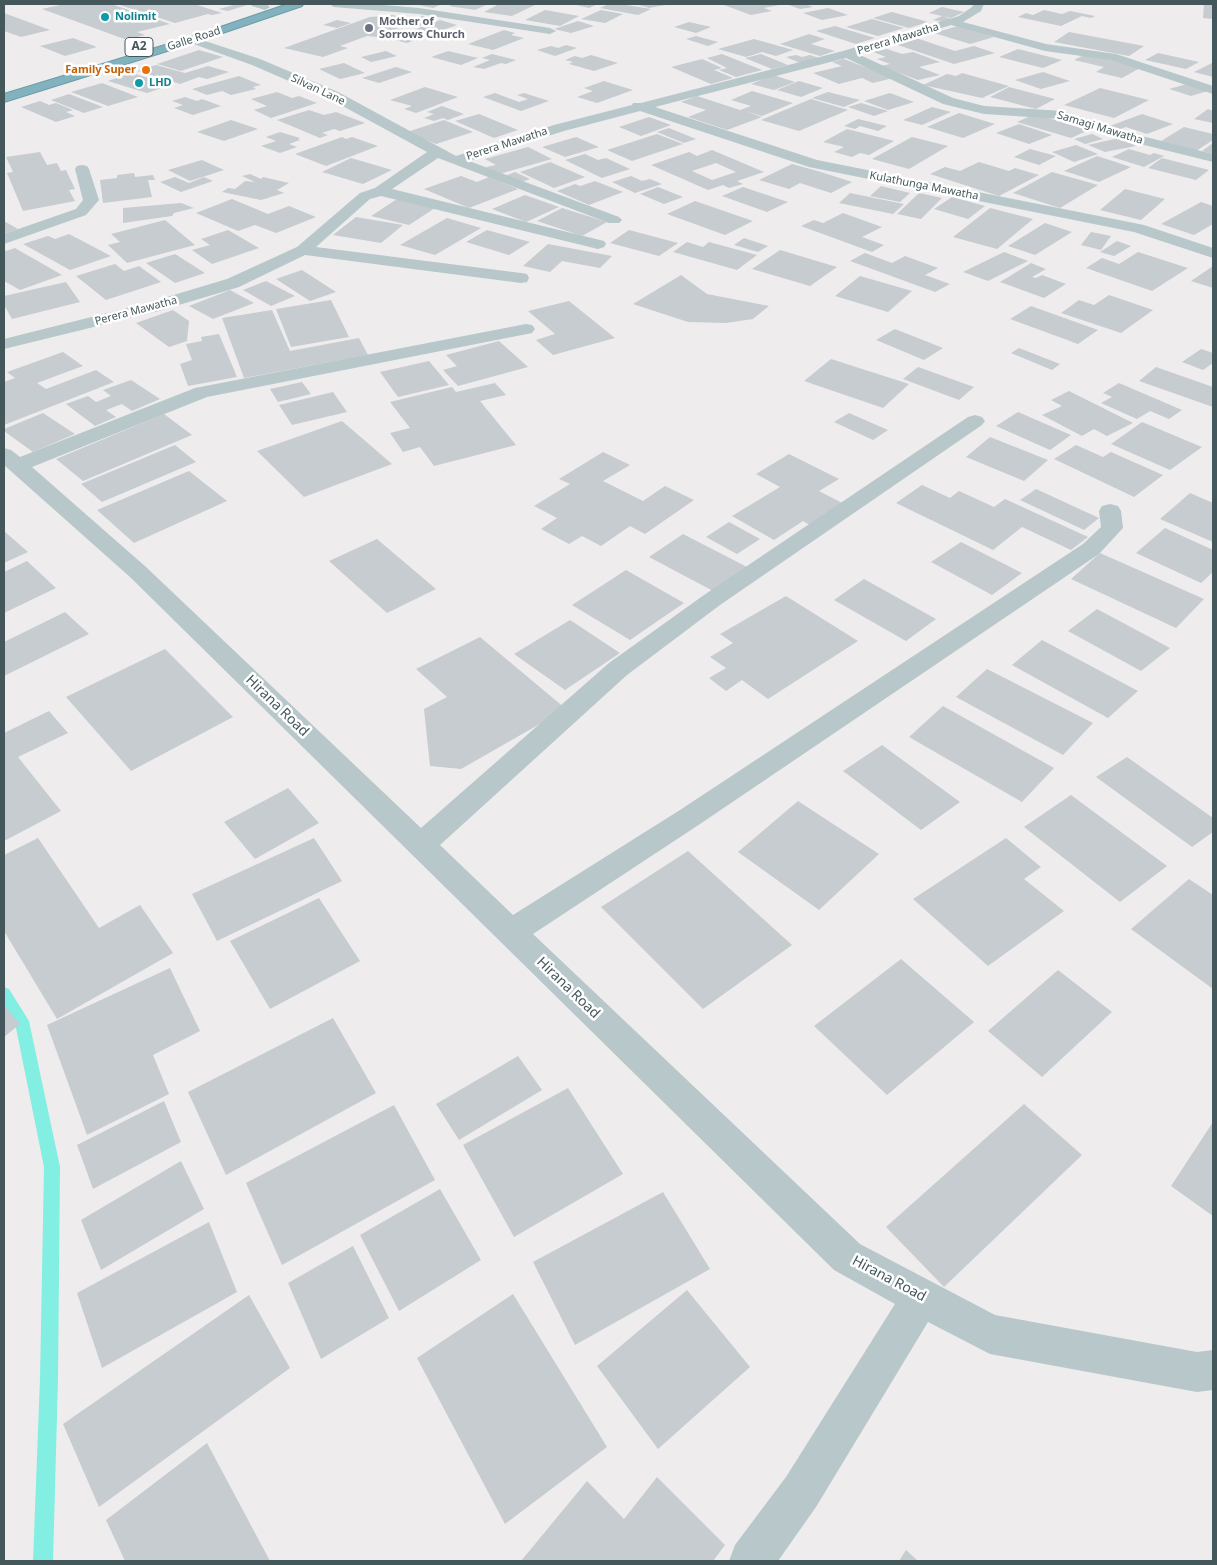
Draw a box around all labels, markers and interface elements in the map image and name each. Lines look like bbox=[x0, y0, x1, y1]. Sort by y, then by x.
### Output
place label: Nolimit bbox=[115, 10, 156, 24]
marker: Nolimit bbox=[99, 11, 111, 23]
place label: Mother of Sorrows Church bbox=[379, 15, 465, 41]
street label: Perera Mawatha bbox=[856, 20, 940, 58]
marker: Mother of Sorrows Church bbox=[363, 22, 375, 34]
street label: Galle Road bbox=[166, 24, 222, 54]
road number: A2 bbox=[125, 38, 153, 56]
place label: Family Super bbox=[65, 63, 136, 77]
marker: Family Super bbox=[140, 64, 152, 76]
street label: Silvan Lane bbox=[289, 72, 347, 108]
place label: LHD bbox=[149, 76, 172, 90]
marker: LHD bbox=[133, 77, 145, 89]
street label: Samagi Mawatha bbox=[1055, 109, 1145, 147]
street label: Perera Mawatha bbox=[465, 125, 549, 163]
street label: Kulathunga Mawatha bbox=[868, 169, 980, 203]
street label: Perera Mawatha bbox=[93, 294, 179, 328]
street label: Hirana Road bbox=[242, 672, 312, 740]
street label: Hirana Road bbox=[533, 954, 603, 1022]
street label: Hirana Road bbox=[849, 1253, 929, 1305]

